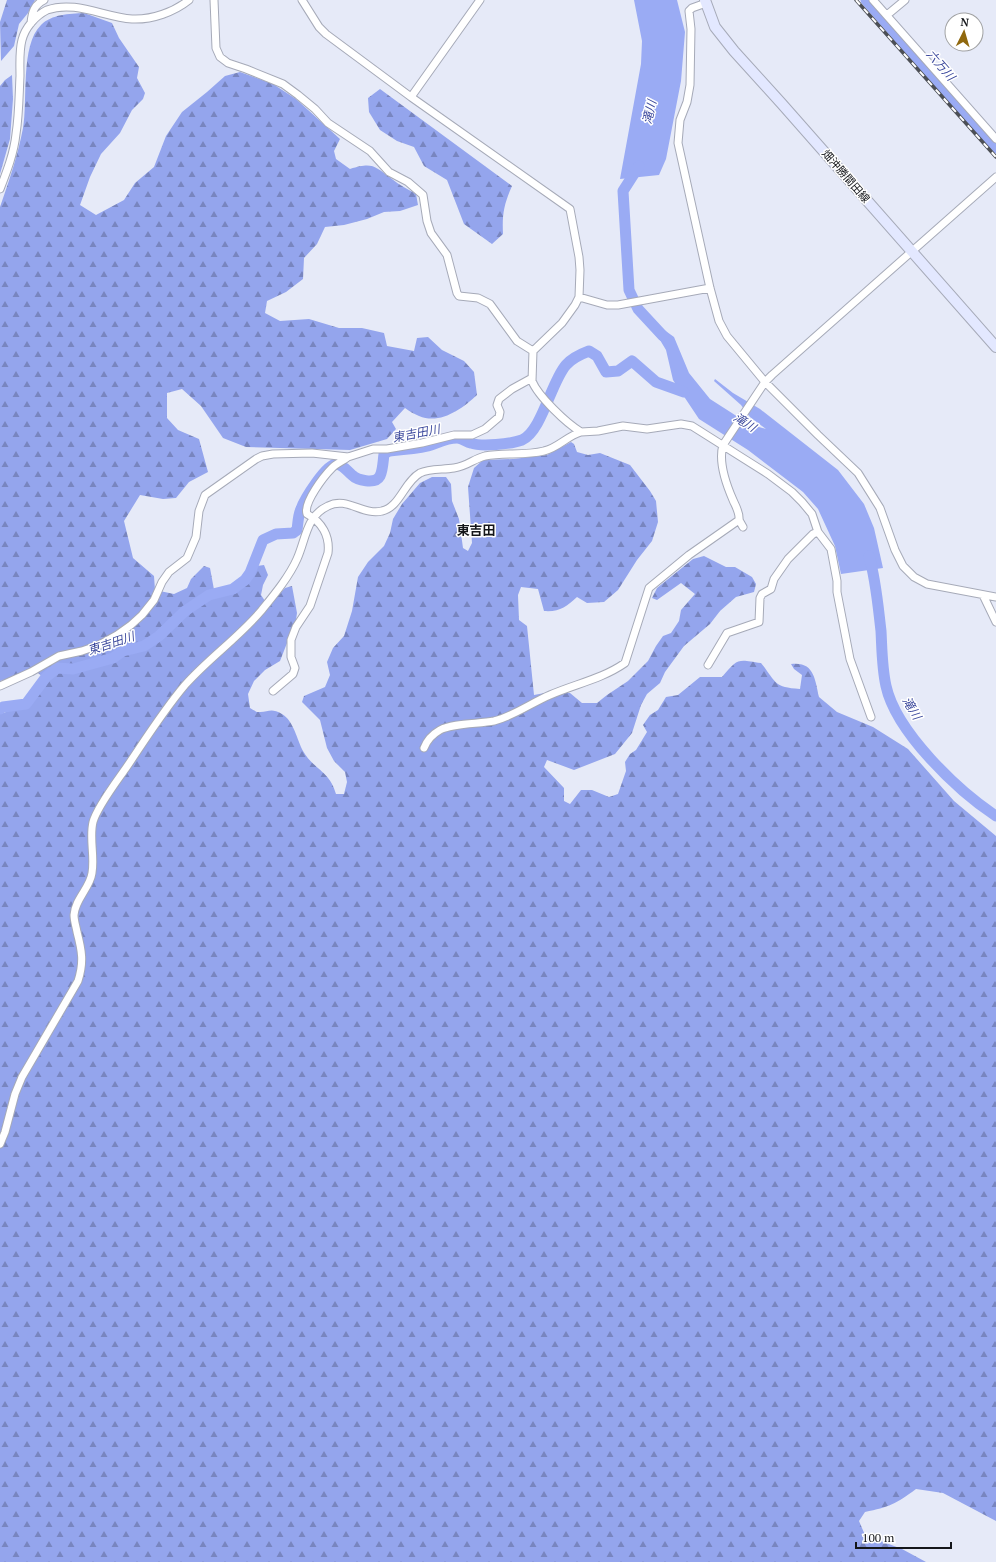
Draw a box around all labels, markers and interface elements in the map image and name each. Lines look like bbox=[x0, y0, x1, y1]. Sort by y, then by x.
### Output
north arrow bbox=[944, 12, 984, 52]
text: N bbox=[960, 15, 970, 29]
water label: 六万川 bbox=[924, 46, 960, 85]
water label: 滝川 bbox=[639, 97, 659, 125]
street label: 畑沖勝間田線 bbox=[819, 147, 873, 205]
water label: 滝川 bbox=[731, 409, 761, 436]
water label: 東吉田川 bbox=[391, 421, 443, 445]
district label: 東吉田 bbox=[456, 521, 496, 539]
water label: 東吉田川 bbox=[86, 628, 138, 658]
water label: 滝川 bbox=[899, 694, 926, 724]
scale bar bbox=[856, 1524, 951, 1550]
text: 100 m bbox=[862, 1530, 895, 1545]

